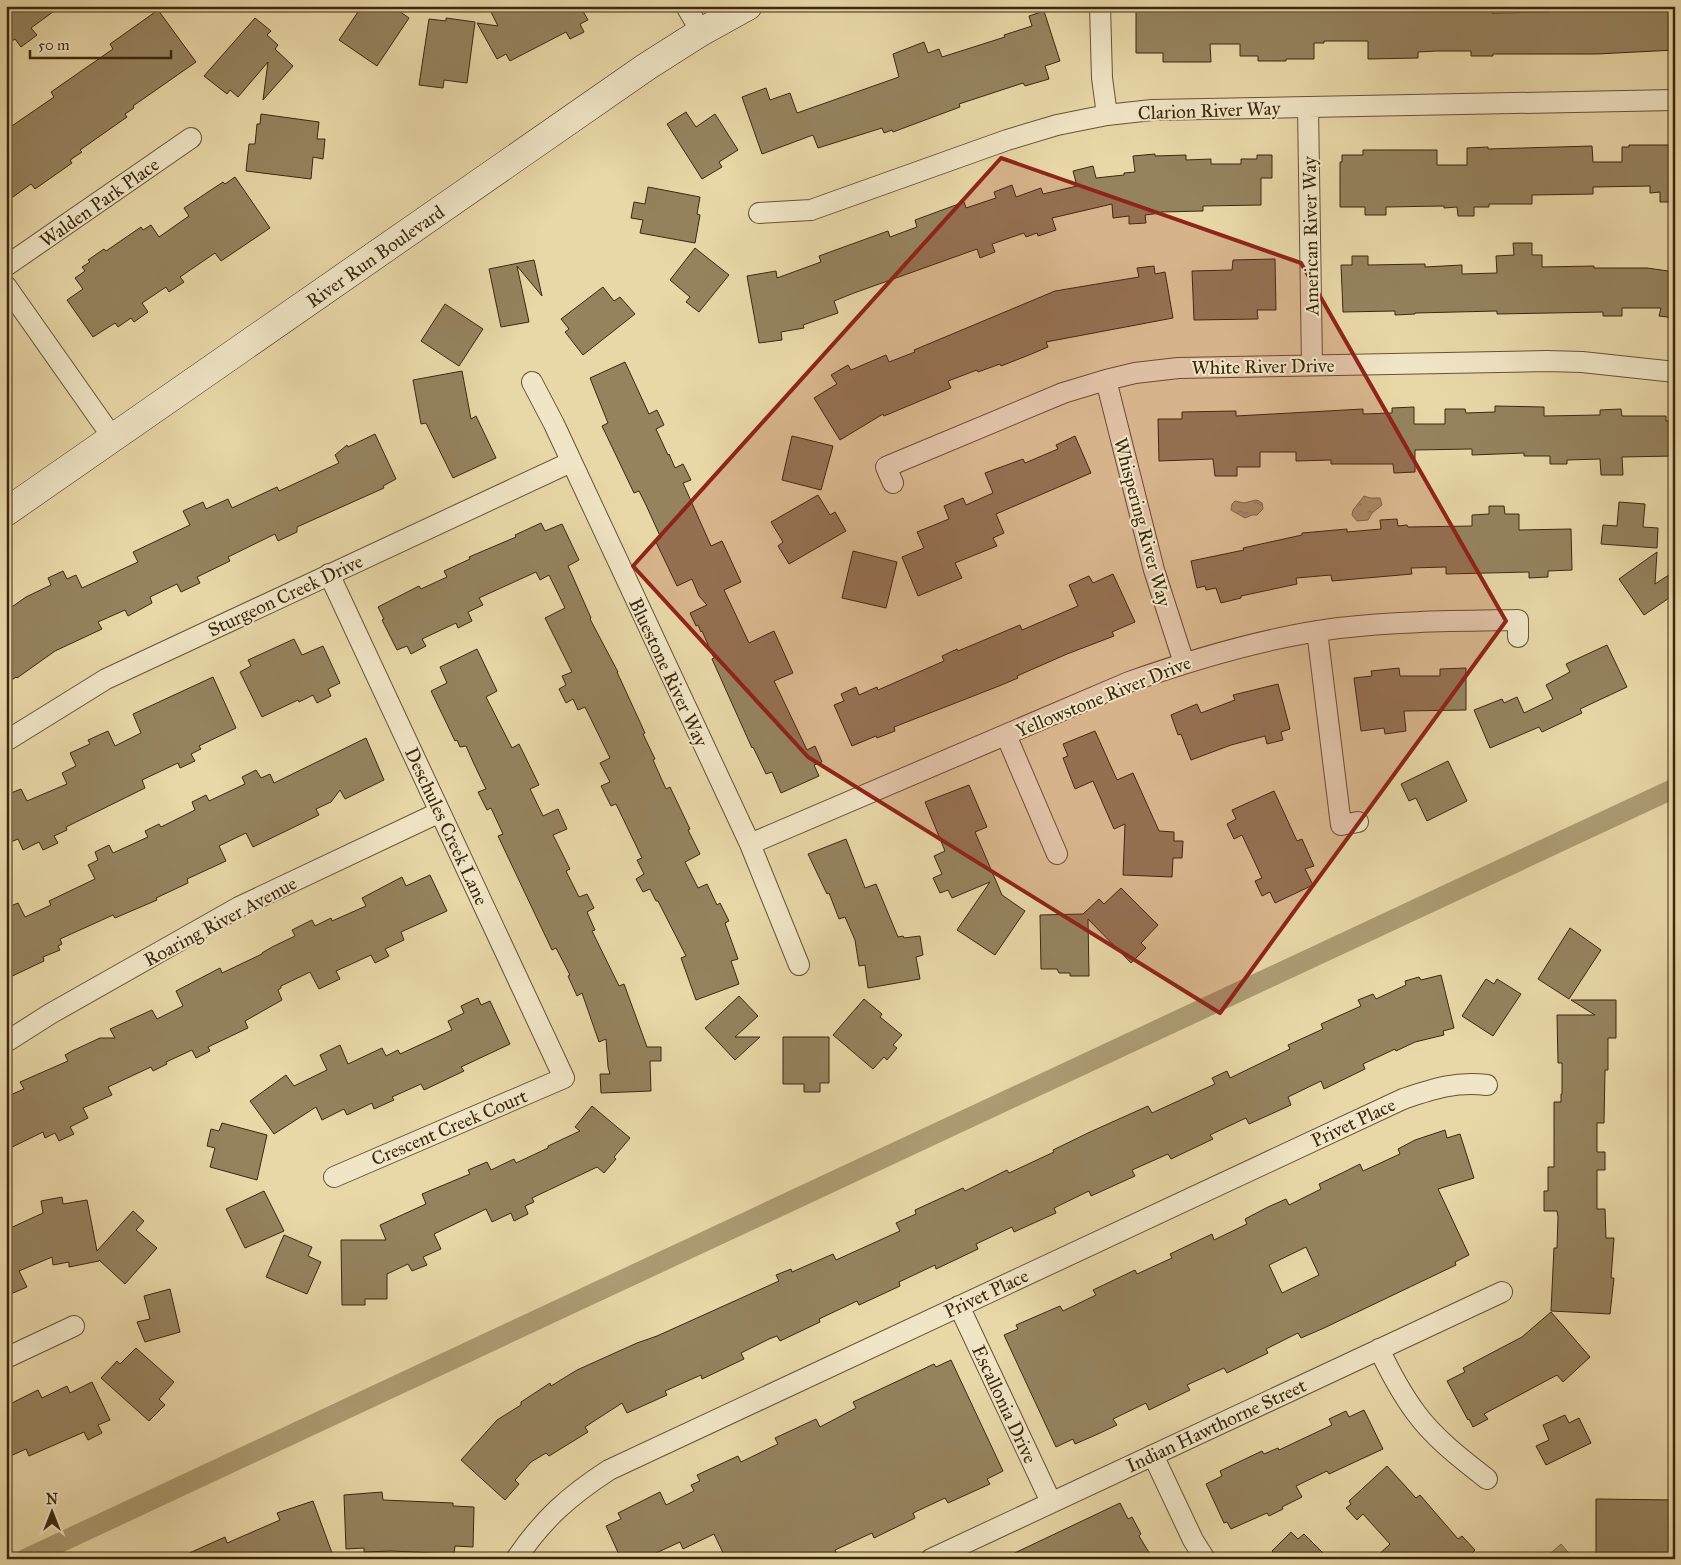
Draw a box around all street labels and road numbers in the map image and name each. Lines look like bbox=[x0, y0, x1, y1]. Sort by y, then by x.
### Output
street label: Clarion River Way bbox=[1137, 96, 1282, 124]
street label: Walden Park Place bbox=[35, 153, 163, 252]
street label: American River Way bbox=[1298, 155, 1323, 317]
street label: River Run Boulevard bbox=[302, 200, 449, 313]
street label: White River Drive bbox=[1191, 354, 1335, 379]
street label: Whispering River Way bbox=[1108, 435, 1176, 611]
street label: Sturgeon Creek Drive bbox=[204, 549, 367, 642]
street label: Bluestone River Way bbox=[624, 594, 714, 751]
street label: Yellowstone River Drive bbox=[1012, 651, 1194, 742]
street label: Deschules Creek Lane bbox=[400, 744, 493, 909]
street label: Roaring River Avenue bbox=[140, 871, 301, 972]
street label: Crescent Creek Court bbox=[368, 1084, 531, 1171]
street label: Privet Place bbox=[1307, 1093, 1399, 1152]
street label: Privet Place bbox=[940, 1264, 1032, 1323]
street label: Escallonia Drive bbox=[967, 1341, 1042, 1467]
street label: Indian Hawthorne Street bbox=[1123, 1374, 1310, 1477]

